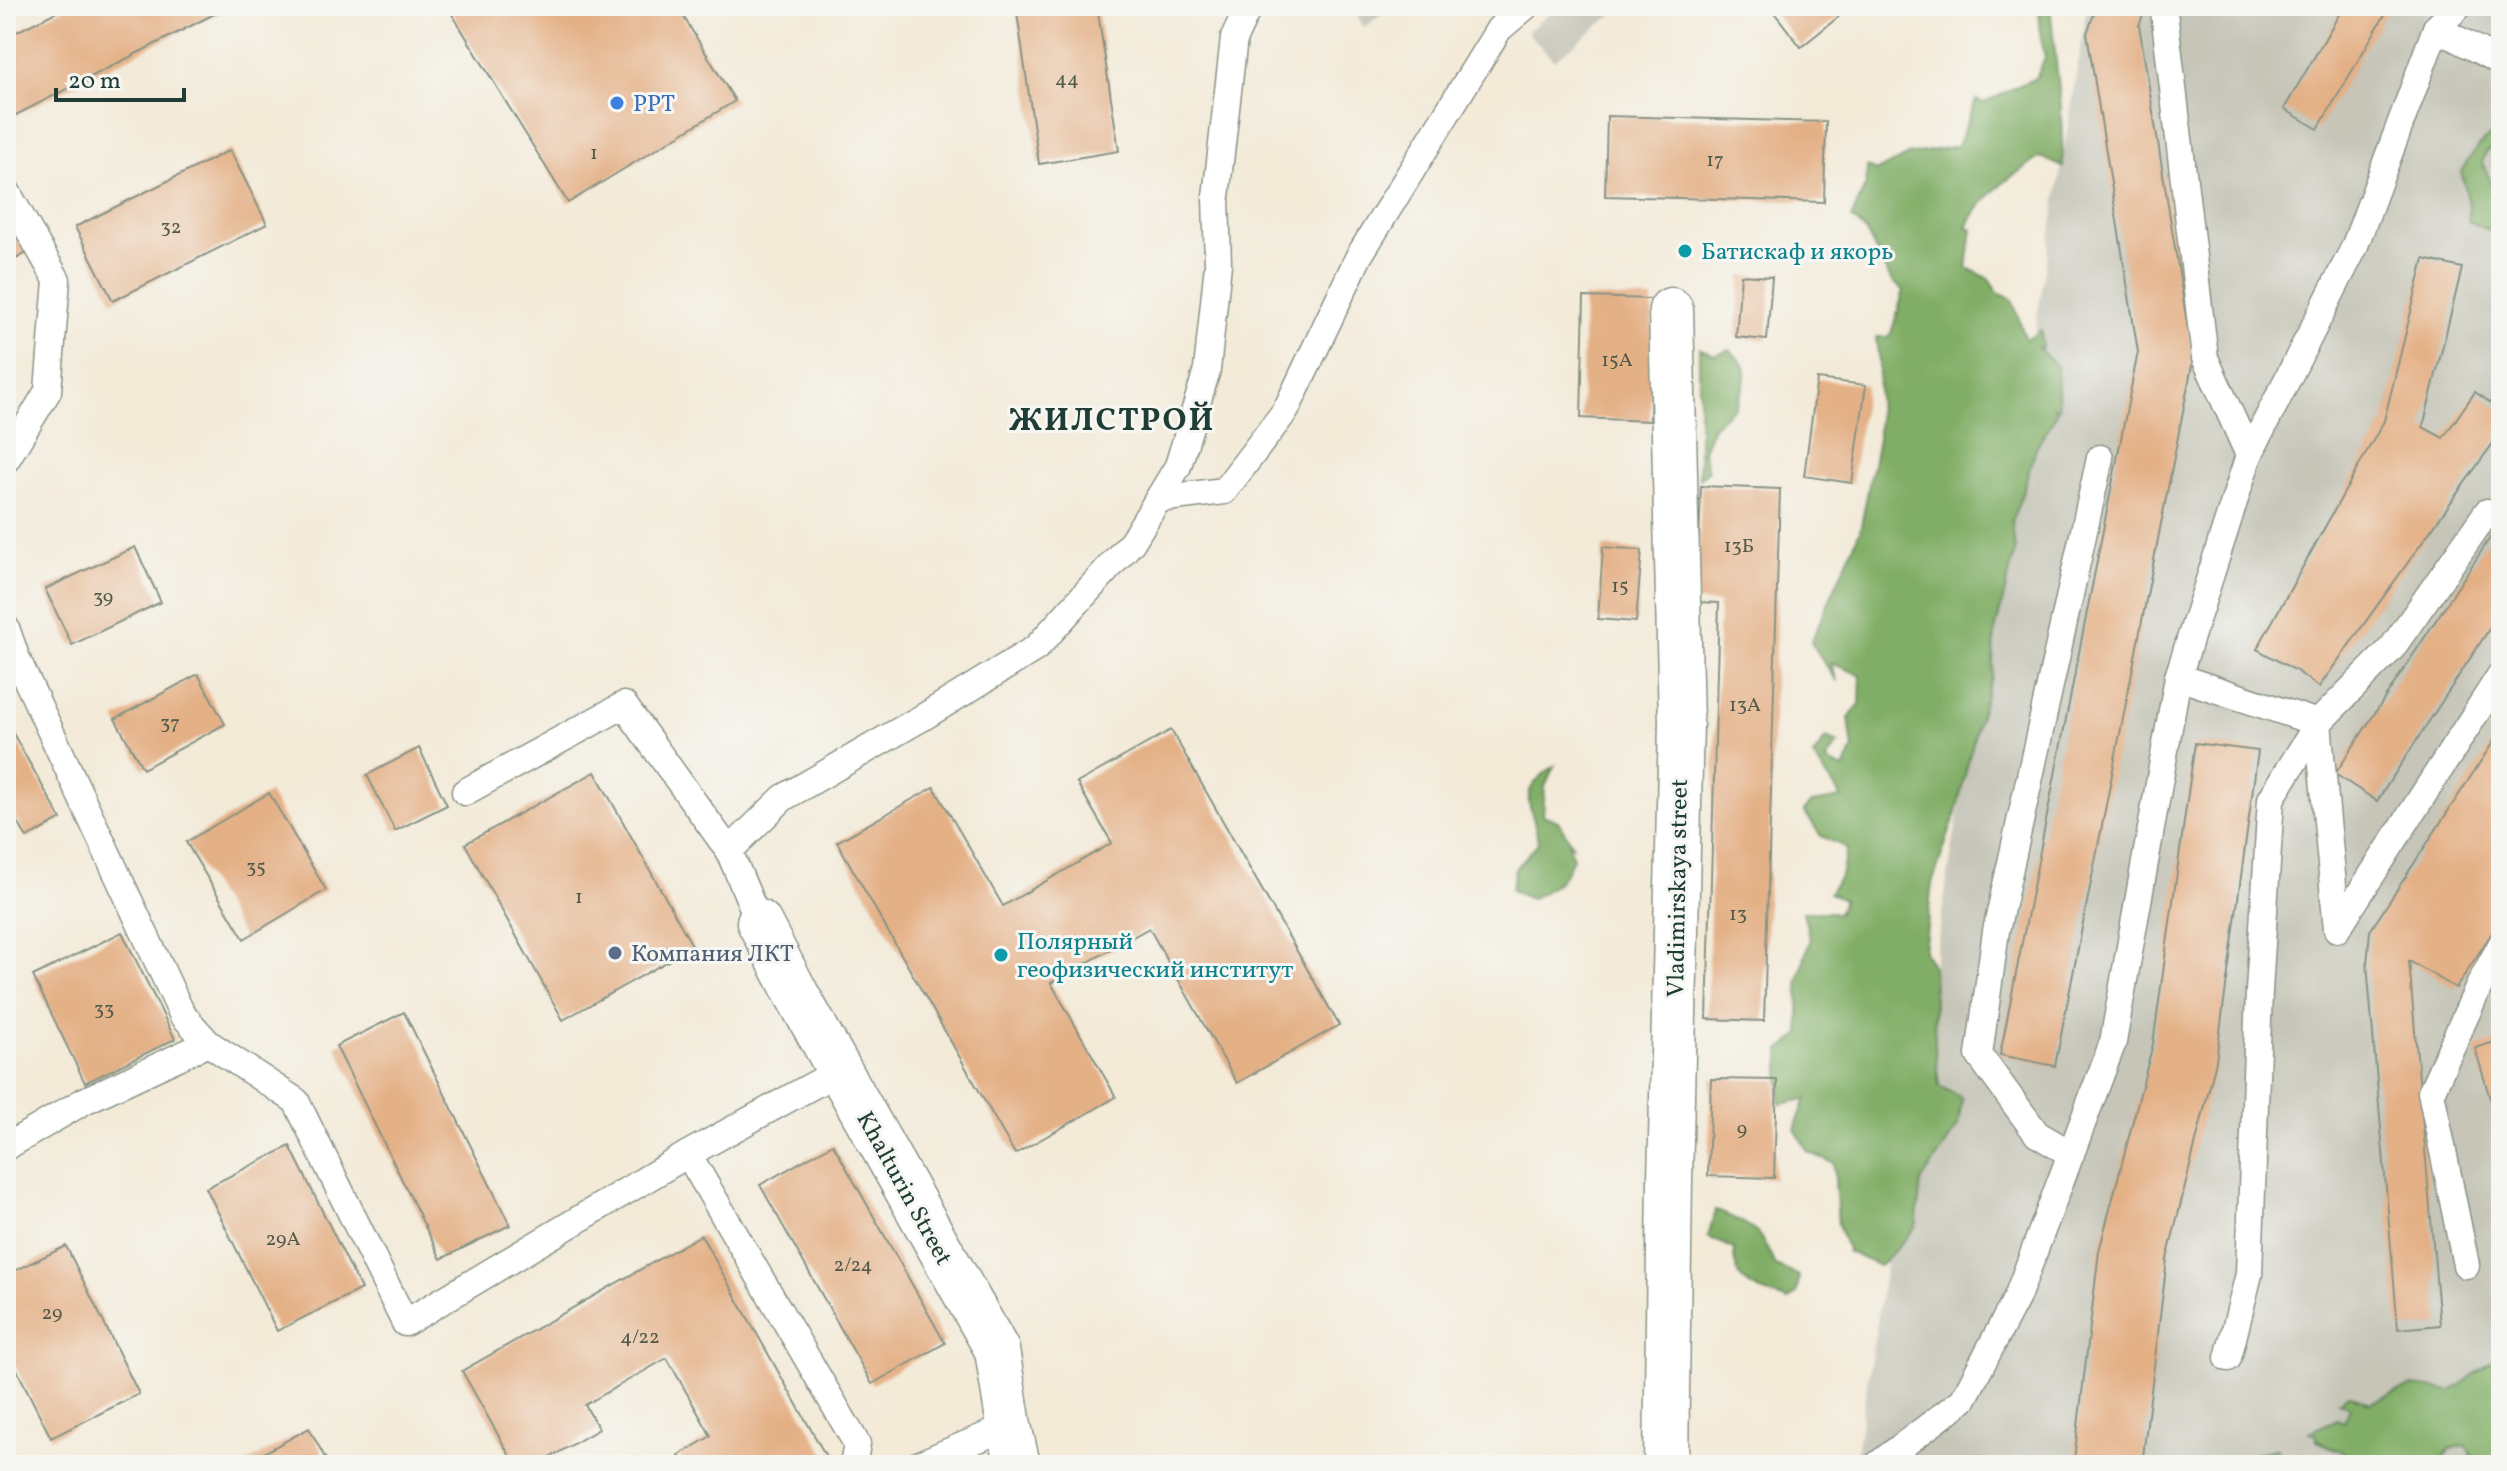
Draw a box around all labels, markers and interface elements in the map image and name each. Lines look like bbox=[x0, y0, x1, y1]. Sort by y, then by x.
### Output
scale bar bbox=[56, 52, 184, 102]
text: 20 m bbox=[68, 65, 121, 99]
house number: 44 bbox=[1055, 66, 1079, 94]
place label: РРТ bbox=[633, 88, 675, 122]
marker: РРТ bbox=[608, 94, 626, 112]
house number: 1 bbox=[590, 140, 598, 168]
house number: 17 bbox=[1706, 147, 1724, 175]
house number: 32 bbox=[161, 214, 182, 242]
place label: Батискаф и якорь bbox=[1701, 236, 1893, 270]
marker: Батискаф и якорь bbox=[1676, 242, 1694, 260]
house number: 15А bbox=[1601, 347, 1633, 375]
district label: ЖИЛСТРОЙ bbox=[1009, 400, 1215, 444]
house number: 13Б bbox=[1724, 533, 1754, 561]
house number: 15 bbox=[1611, 573, 1629, 601]
house number: 39 bbox=[93, 584, 113, 612]
house number: 13А bbox=[1729, 692, 1761, 720]
house number: 37 bbox=[160, 710, 180, 738]
street label: Vladimirskaya street bbox=[1660, 778, 1698, 998]
house number: 35 bbox=[246, 854, 266, 882]
house number: 1 bbox=[575, 884, 583, 912]
house number: 13 bbox=[1729, 901, 1747, 929]
place label: Полярный геофизический институт bbox=[1017, 926, 1293, 988]
place label: Компания ЛКТ bbox=[631, 938, 794, 972]
marker: Компания ЛКТ bbox=[606, 944, 624, 962]
marker: Полярный геофизический институт bbox=[992, 946, 1010, 964]
house number: 33 bbox=[94, 996, 114, 1024]
street label: Khalturin Street bbox=[847, 1106, 960, 1272]
house number: 9 bbox=[1737, 1116, 1747, 1144]
house number: 29А bbox=[266, 1226, 301, 1254]
house number: 2/24 bbox=[833, 1252, 873, 1280]
house number: 29 bbox=[42, 1300, 62, 1328]
house number: 4/22 bbox=[620, 1324, 660, 1352]

